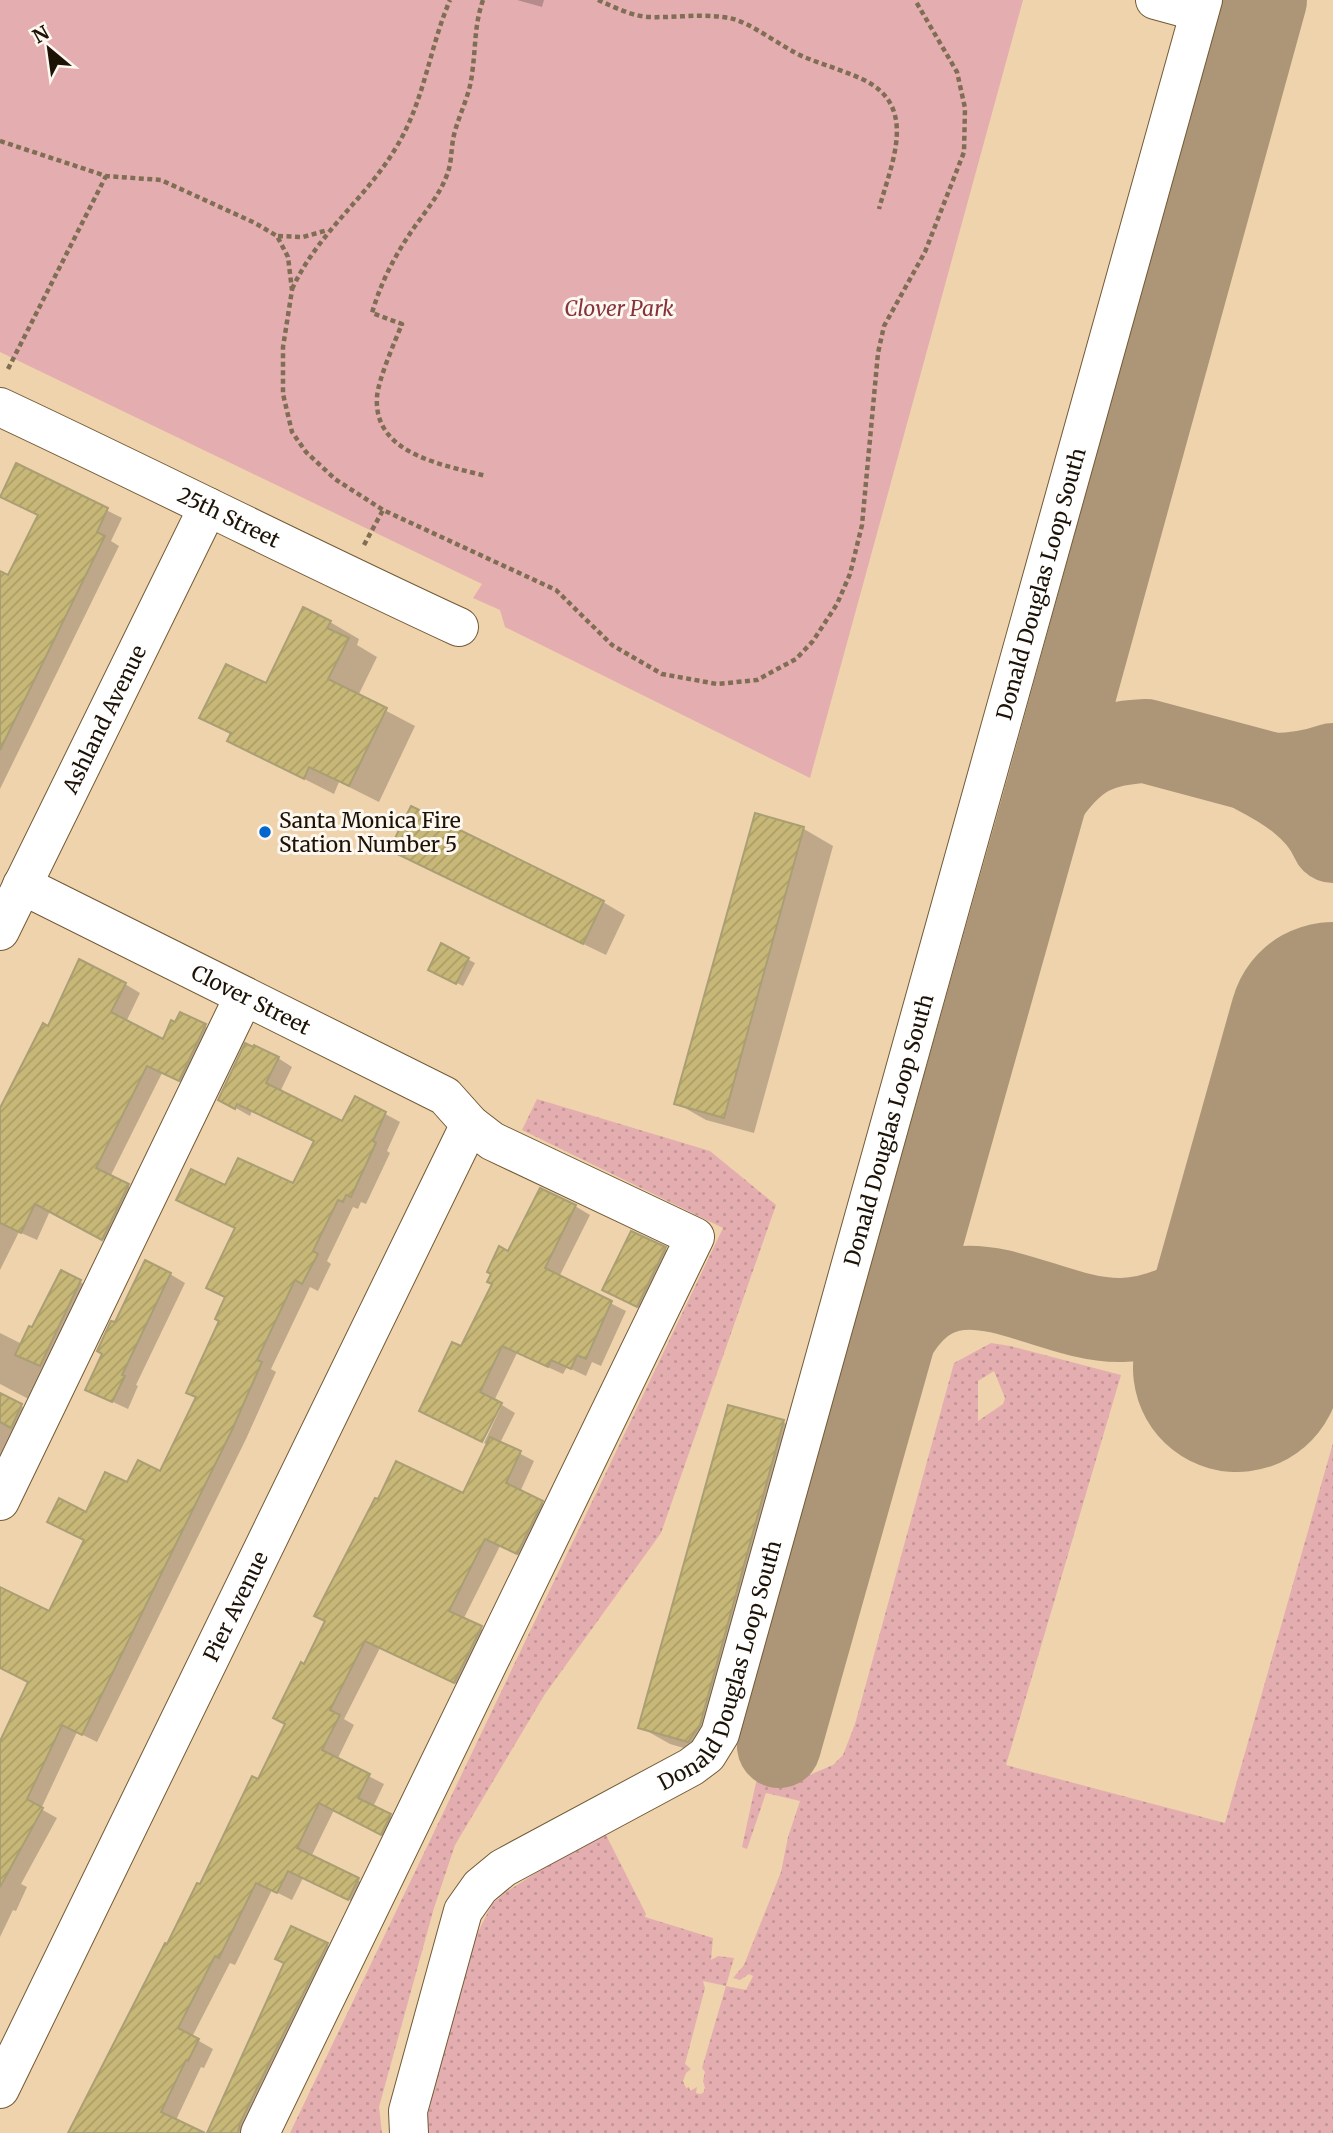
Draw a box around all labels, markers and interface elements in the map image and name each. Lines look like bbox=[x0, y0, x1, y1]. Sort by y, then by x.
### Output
north arrow bbox=[14, 14, 84, 84]
text: N bbox=[28, 20, 53, 48]
park label: Clover Park bbox=[564, 295, 674, 322]
street label: Donald Douglas Loop South bbox=[990, 444, 1091, 723]
street label: 25th Street bbox=[173, 481, 284, 553]
street label: Ashland Avenue bbox=[56, 641, 152, 799]
place label: Santa Monica Fire Station Number 5 bbox=[279, 807, 461, 858]
marker: Santa Monica Fire Station Number 5 bbox=[257, 824, 273, 840]
street label: Clover Street bbox=[187, 958, 315, 1040]
street label: Donald Douglas Loop South bbox=[838, 991, 939, 1269]
street label: Donald Douglas Loop South bbox=[653, 1537, 787, 1796]
street label: Pier Avenue bbox=[197, 1547, 273, 1666]

